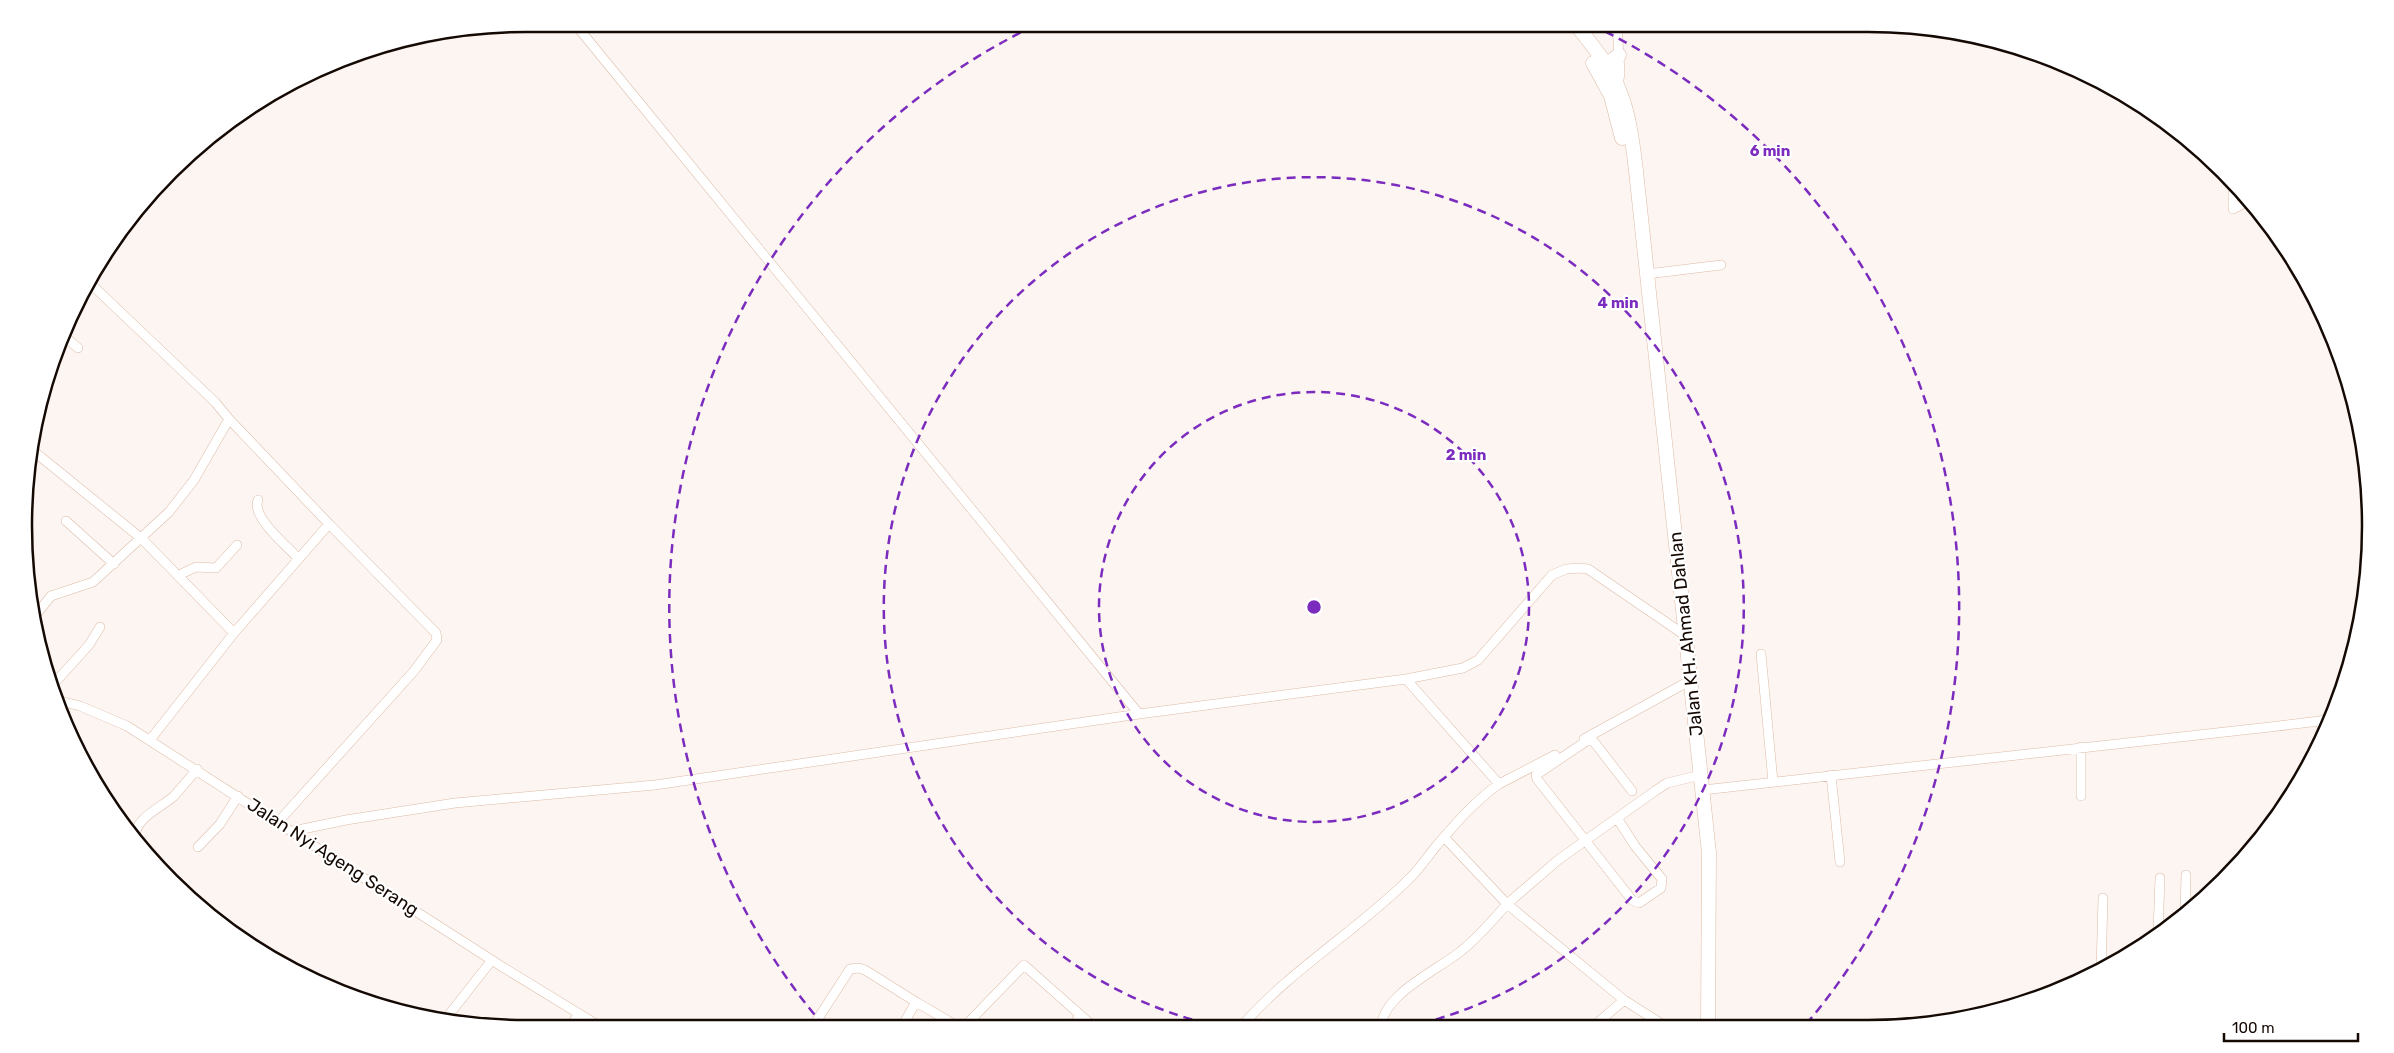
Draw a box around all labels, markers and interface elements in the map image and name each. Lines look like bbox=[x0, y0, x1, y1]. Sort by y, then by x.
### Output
text: 6 min bbox=[1750, 142, 1790, 160]
text: 4 min bbox=[1597, 294, 1639, 312]
text: 2 min bbox=[1446, 446, 1486, 464]
street label: Jalan KH. Ahmad Dahlan bbox=[1664, 531, 1708, 737]
centre of rings bbox=[1305, 598, 1323, 616]
street label: Jalan Nyi Ageng Serang bbox=[243, 793, 423, 921]
scale bar bbox=[2224, 1010, 2358, 1042]
text: 100 m bbox=[2232, 1019, 2274, 1037]

